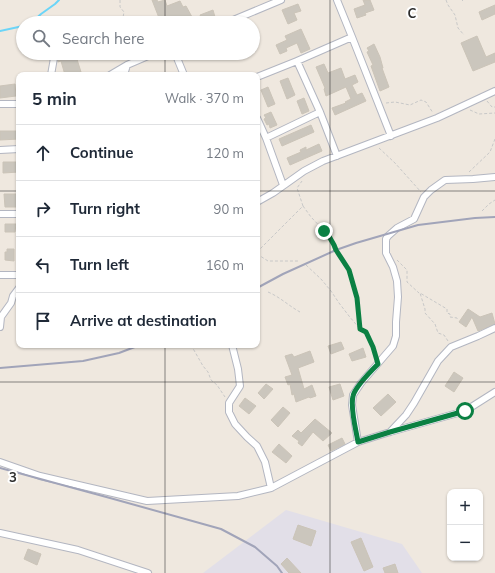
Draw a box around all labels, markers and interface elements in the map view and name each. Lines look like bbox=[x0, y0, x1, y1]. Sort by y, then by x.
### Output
text: C bbox=[408, 5, 417, 21]
search box bbox=[16, 16, 260, 60]
icon: search bbox=[30, 27, 52, 49]
text: Search here bbox=[62, 29, 144, 48]
text: 5 min bbox=[32, 88, 77, 109]
text: Walk · 370 m bbox=[165, 90, 244, 106]
icon: ahead bbox=[32, 142, 54, 164]
text: Continue bbox=[70, 143, 133, 162]
text: 120 m bbox=[206, 145, 244, 161]
icon: right bbox=[32, 198, 54, 220]
text: Turn right bbox=[70, 199, 140, 218]
text: 90 m bbox=[214, 201, 244, 217]
route end bbox=[315, 222, 333, 240]
icon: left bbox=[32, 254, 54, 276]
text: Turn left bbox=[70, 255, 129, 274]
text: 160 m bbox=[206, 257, 244, 273]
icon: arrive bbox=[32, 310, 54, 332]
text: Arrive at destination bbox=[70, 311, 217, 330]
route start bbox=[456, 402, 474, 420]
text: 3 bbox=[9, 469, 17, 485]
map controls bbox=[447, 489, 483, 561]
button: + bbox=[447, 489, 483, 525]
button: − bbox=[447, 525, 483, 561]

